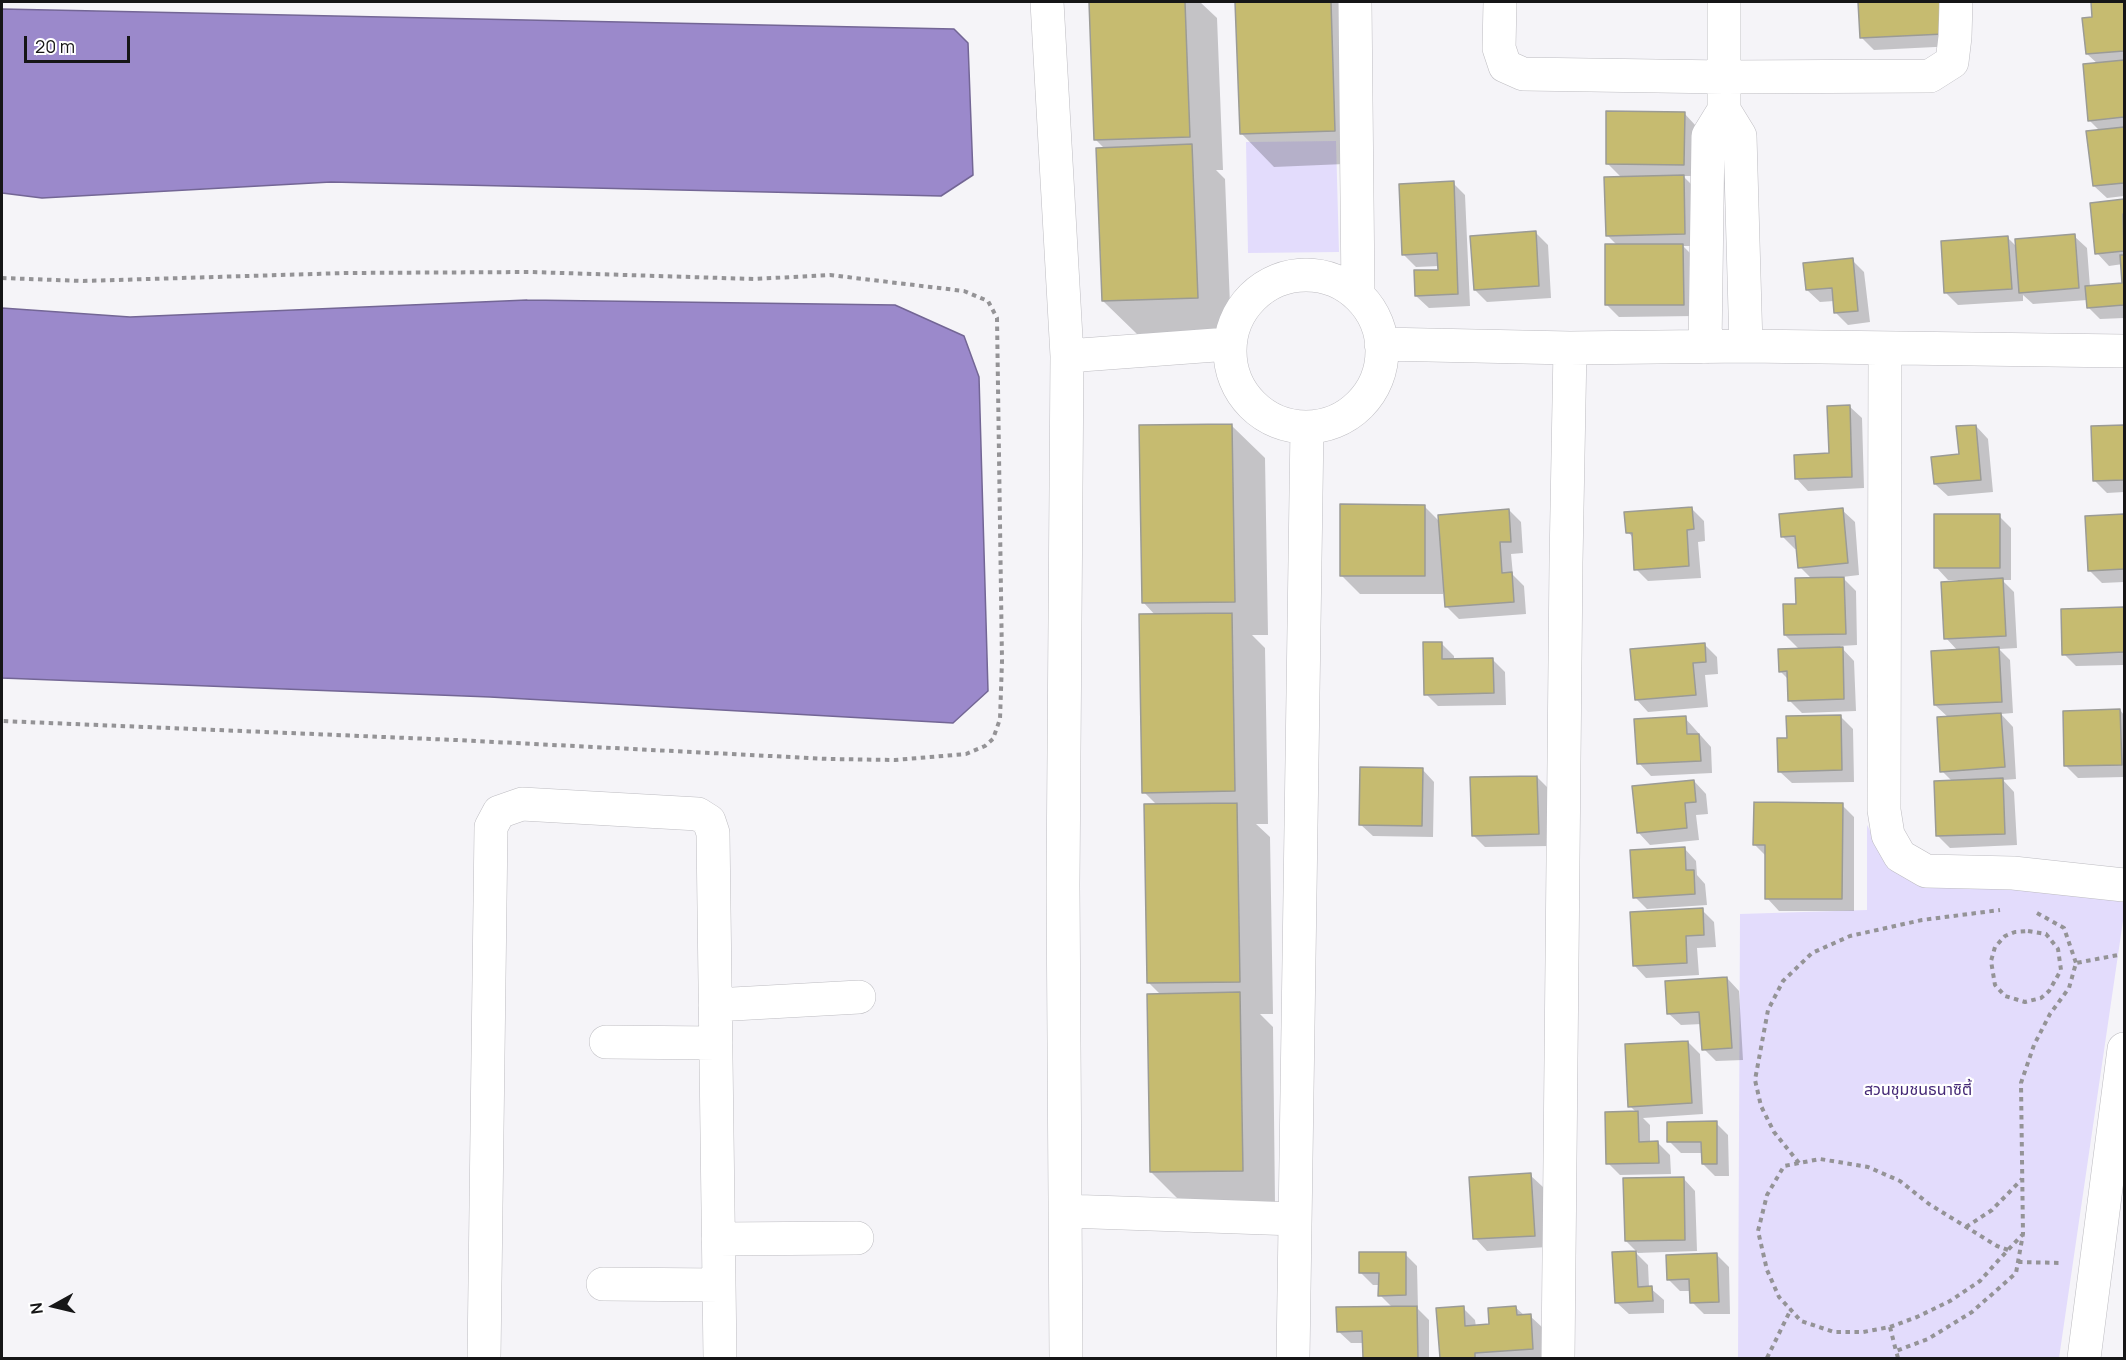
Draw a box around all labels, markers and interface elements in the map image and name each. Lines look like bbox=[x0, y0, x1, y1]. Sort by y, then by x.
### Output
scale bar bbox=[27, 24, 134, 62]
text: 20 m bbox=[35, 34, 75, 58]
park label: สวนชุมชนธนาซิตี้ bbox=[1864, 1081, 1972, 1101]
north arrow bbox=[24, 1276, 84, 1336]
text: N bbox=[24, 1301, 48, 1316]

